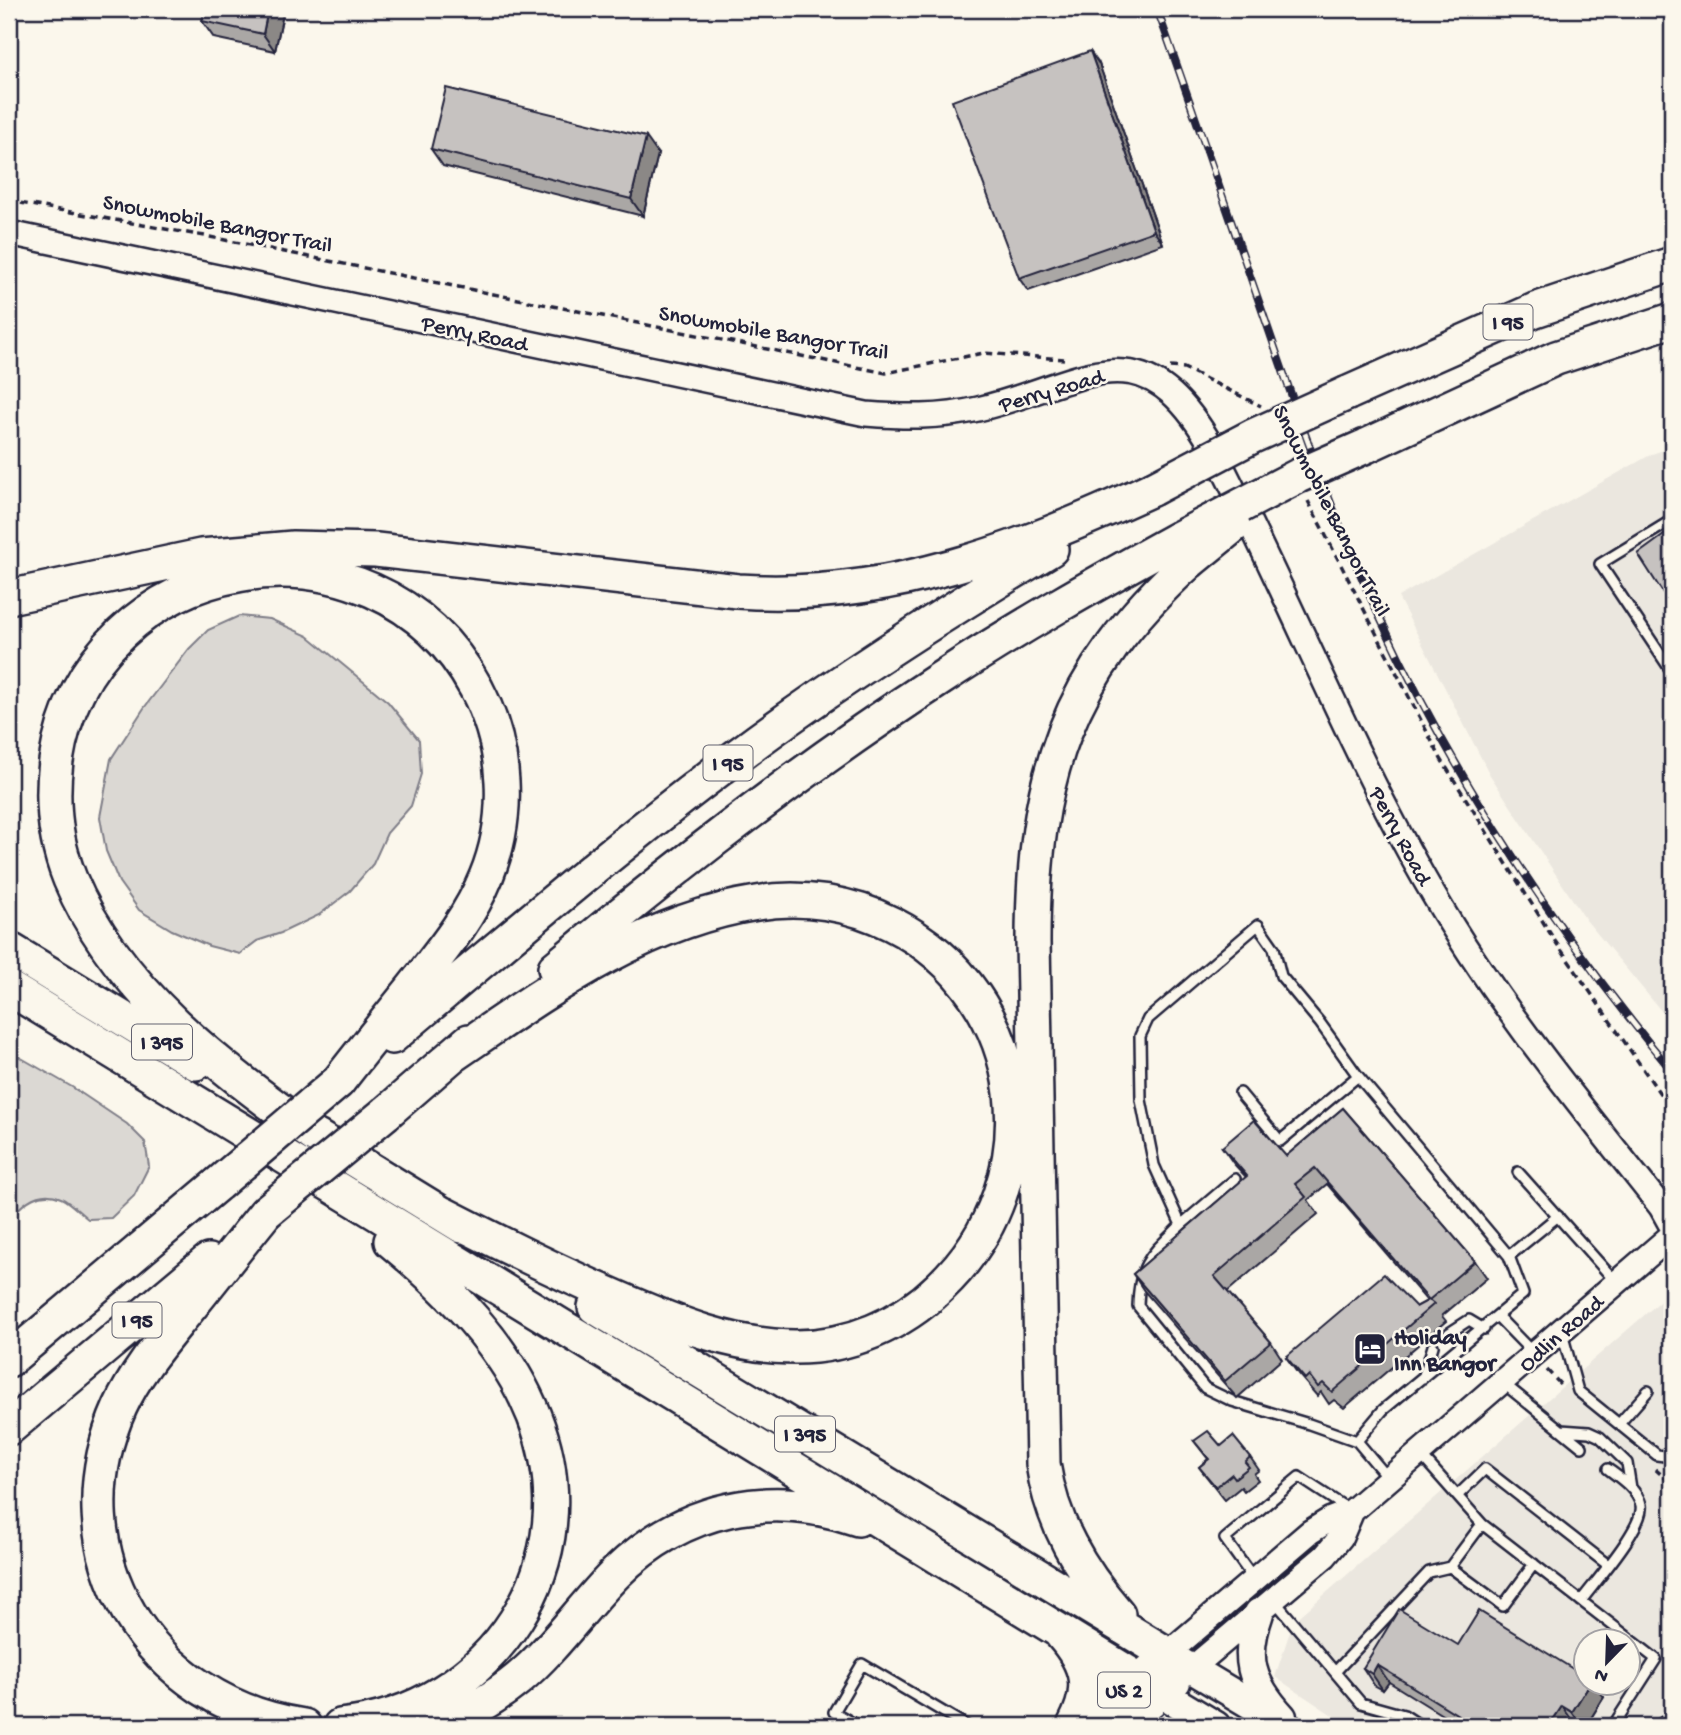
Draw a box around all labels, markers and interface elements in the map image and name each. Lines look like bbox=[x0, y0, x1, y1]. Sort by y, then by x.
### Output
street label: Snowmobile Bangor Trail bbox=[100, 190, 334, 261]
street label: Snowmobile Bangor Trail bbox=[656, 301, 890, 368]
road number: I 95 bbox=[1484, 304, 1532, 340]
street label: Perry Road bbox=[418, 311, 531, 360]
street label: Perry Road bbox=[995, 364, 1109, 420]
street label: Snowmobile Bangor Trail bbox=[1265, 402, 1395, 622]
road number: I 95 bbox=[704, 746, 752, 780]
street label: Perry Road bbox=[1361, 782, 1437, 892]
road number: I 395 bbox=[132, 1024, 192, 1060]
street label: Odlin Road bbox=[1514, 1289, 1612, 1379]
road number: I 95 bbox=[113, 1302, 162, 1338]
place label: Holiday Inn Bangor bbox=[1394, 1326, 1498, 1379]
hotel icon: Holiday Inn Bangor bbox=[1351, 1330, 1389, 1368]
road number: I 395 bbox=[775, 1416, 835, 1452]
north arrow bbox=[1572, 1626, 1642, 1696]
text: N bbox=[1592, 1661, 1612, 1687]
road number: US 2 bbox=[1098, 1672, 1150, 1708]

